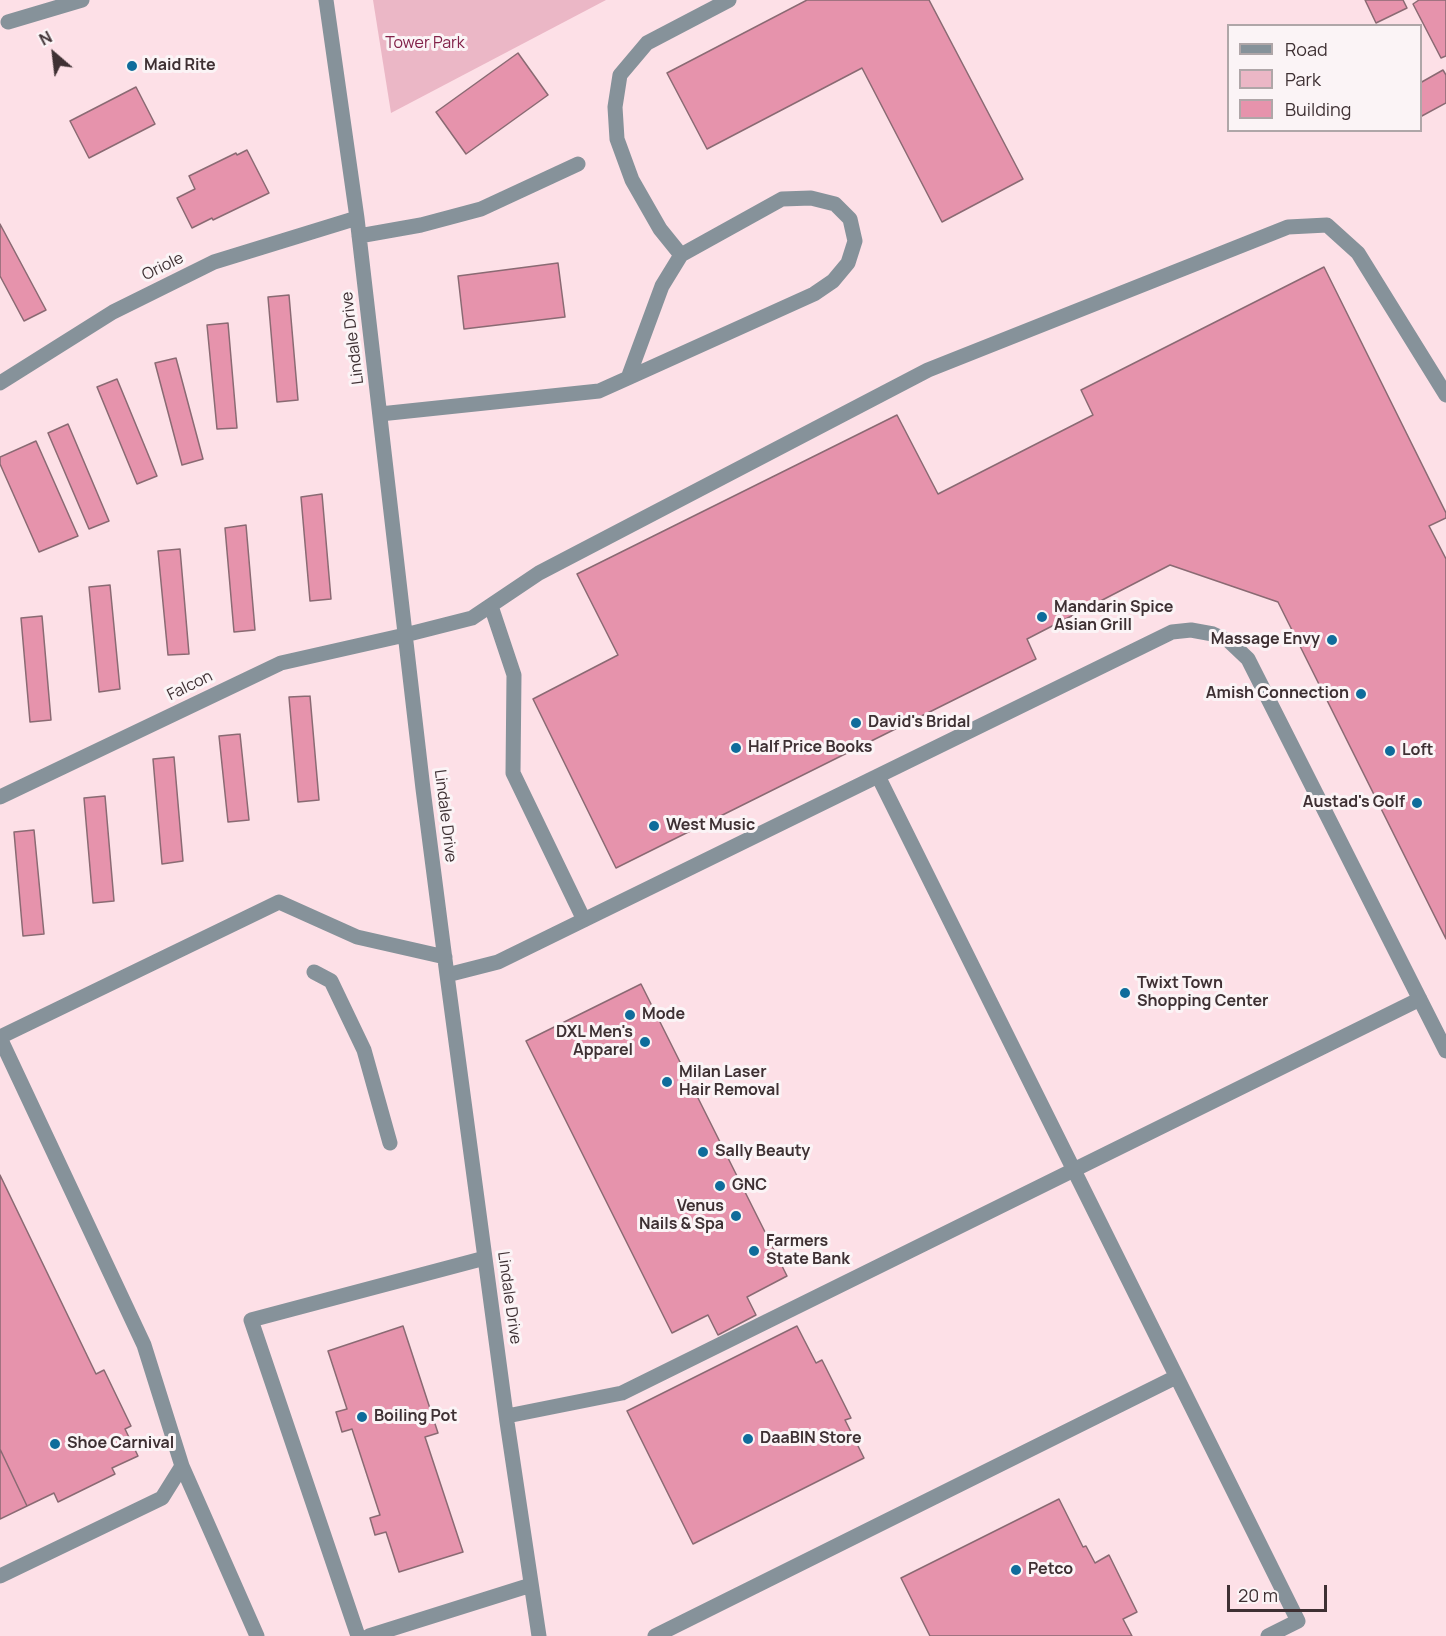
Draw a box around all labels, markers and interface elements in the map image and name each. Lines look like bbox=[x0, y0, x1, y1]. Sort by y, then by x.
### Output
north arrow bbox=[24, 24, 84, 84]
legend bbox=[1227, 24, 1422, 132]
text: N bbox=[35, 26, 56, 51]
park label: Tower Park bbox=[385, 34, 465, 54]
text: Road bbox=[1285, 37, 1328, 61]
place label: Maid Rite bbox=[144, 56, 216, 76]
marker: Maid Rite bbox=[125, 59, 139, 73]
text: Park bbox=[1285, 67, 1321, 91]
text: Building bbox=[1285, 97, 1351, 121]
street label: Oriole bbox=[139, 249, 187, 285]
street label: Lindale Drive bbox=[338, 290, 368, 386]
place label: Mandarin Spice Asian Grill bbox=[1054, 598, 1173, 636]
marker: Mandarin Spice Asian Grill bbox=[1035, 610, 1049, 624]
place label: Massage Envy bbox=[1211, 630, 1320, 650]
marker: Massage Envy bbox=[1325, 633, 1339, 647]
street label: Falcon bbox=[164, 667, 216, 705]
place label: Amish Connection bbox=[1206, 684, 1349, 704]
marker: Amish Connection bbox=[1354, 687, 1368, 701]
place label: David's Bridal bbox=[868, 713, 971, 733]
marker: David's Bridal bbox=[849, 716, 863, 730]
place label: Half Price Books bbox=[748, 738, 872, 758]
marker: Half Price Books bbox=[729, 741, 743, 755]
place label: Loft bbox=[1402, 741, 1433, 761]
marker: Loft bbox=[1383, 744, 1397, 758]
street label: Lindale Drive bbox=[430, 768, 460, 864]
place label: Austad's Golf bbox=[1303, 793, 1405, 813]
marker: Austad's Golf bbox=[1410, 796, 1424, 810]
place label: West Music bbox=[666, 816, 755, 836]
marker: West Music bbox=[647, 819, 661, 833]
place label: Twixt Town Shopping Center bbox=[1137, 974, 1268, 1012]
marker: Twixt Town Shopping Center bbox=[1118, 986, 1132, 1000]
place label: Mode bbox=[642, 1005, 685, 1025]
marker: Mode bbox=[623, 1008, 637, 1022]
place label: DXL Men's Apparel bbox=[556, 1023, 633, 1061]
marker: DXL Men's Apparel bbox=[638, 1035, 652, 1049]
place label: Milan Laser Hair Removal bbox=[679, 1063, 780, 1101]
marker: Milan Laser Hair Removal bbox=[660, 1075, 674, 1089]
place label: Sally Beauty bbox=[715, 1142, 810, 1162]
marker: Sally Beauty bbox=[696, 1145, 710, 1159]
place label: GNC bbox=[732, 1176, 767, 1196]
marker: GNC bbox=[713, 1179, 727, 1193]
place label: Venus Nails & Spa bbox=[639, 1197, 724, 1235]
marker: Venus Nails & Spa bbox=[729, 1209, 743, 1223]
place label: Farmers State Bank bbox=[766, 1232, 850, 1270]
marker: Farmers State Bank bbox=[747, 1244, 761, 1258]
street label: Lindale Drive bbox=[493, 1250, 525, 1346]
place label: Boiling Pot bbox=[374, 1407, 457, 1427]
marker: Boiling Pot bbox=[355, 1410, 369, 1424]
place label: DaaBIN Store bbox=[760, 1429, 862, 1449]
marker: DaaBIN Store bbox=[741, 1432, 755, 1446]
place label: Shoe Carnival bbox=[67, 1434, 174, 1454]
marker: Shoe Carnival bbox=[48, 1437, 62, 1451]
place label: Petco bbox=[1028, 1560, 1073, 1580]
marker: Petco bbox=[1009, 1563, 1023, 1577]
scale bar bbox=[1230, 1573, 1330, 1611]
text: 20 m bbox=[1238, 1583, 1278, 1607]

